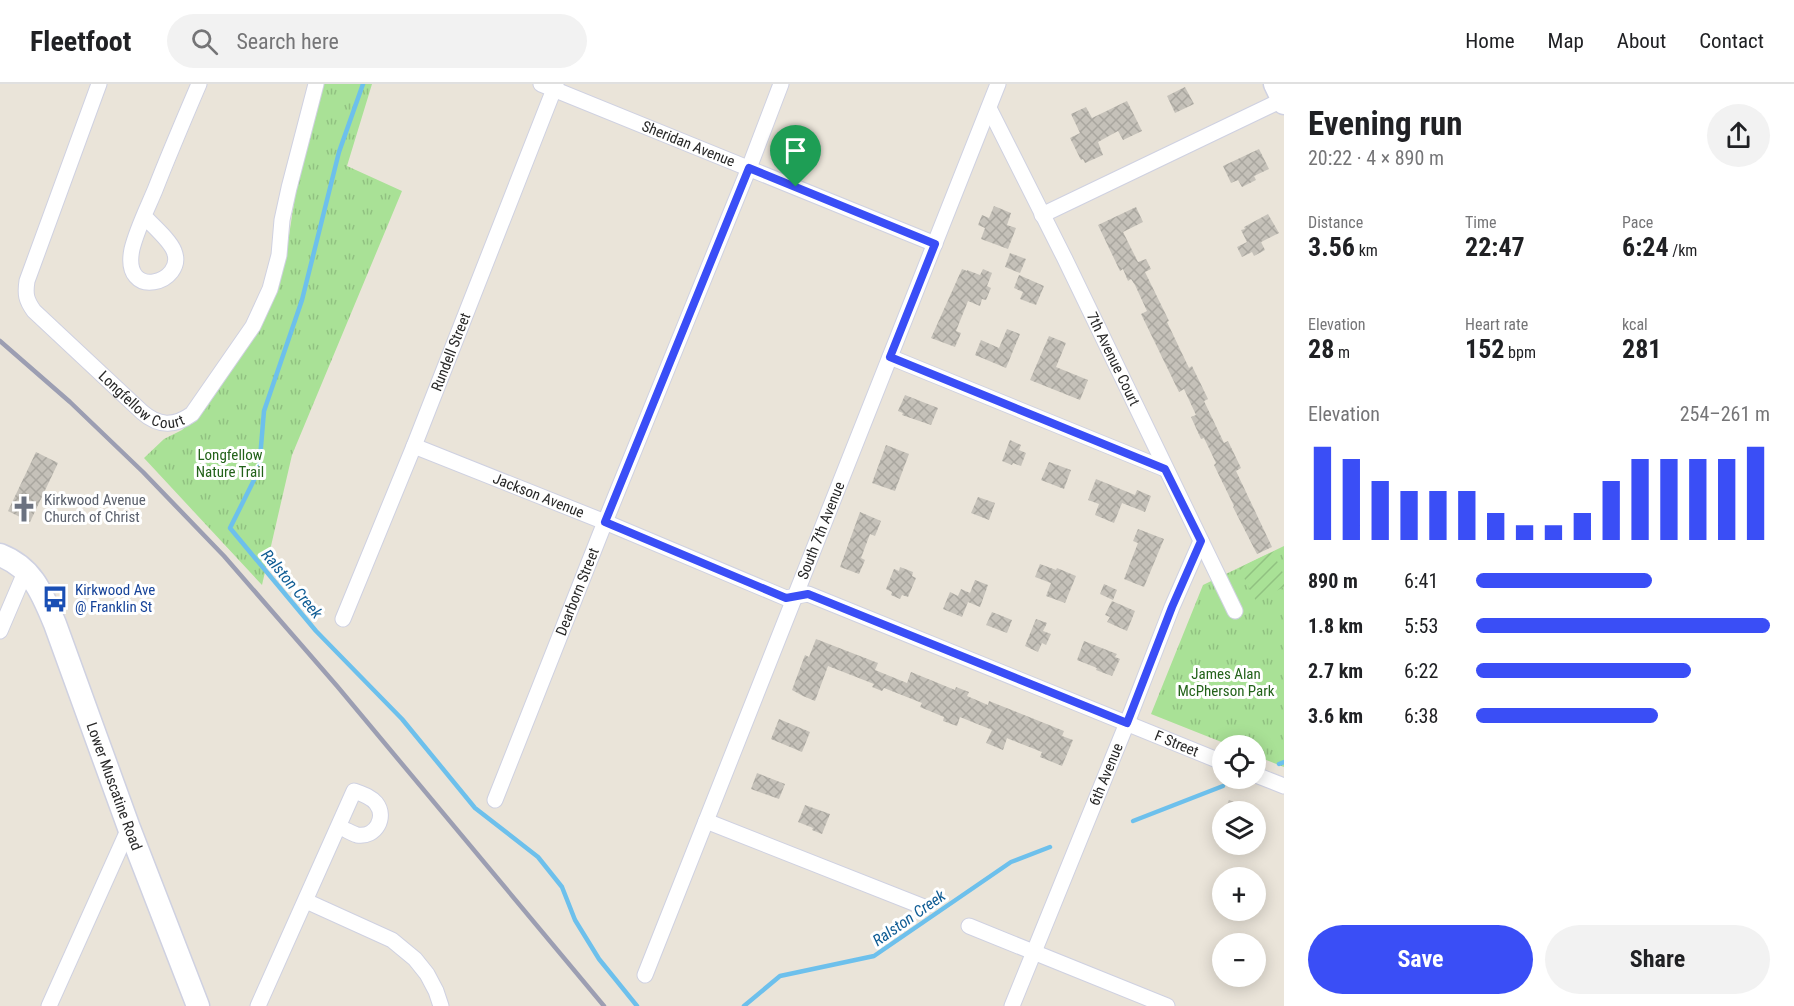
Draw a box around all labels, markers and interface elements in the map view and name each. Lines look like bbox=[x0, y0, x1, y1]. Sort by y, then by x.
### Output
search box bbox=[167, 14, 587, 68]
text: Fleetfoot bbox=[30, 25, 131, 58]
icon: search bbox=[188, 25, 221, 58]
text: Search here bbox=[236, 29, 339, 54]
text: Home bbox=[1465, 29, 1515, 53]
text: Map bbox=[1548, 29, 1584, 53]
text: About bbox=[1617, 29, 1666, 53]
text: Contact bbox=[1699, 29, 1764, 53]
text: Evening run bbox=[1308, 104, 1463, 143]
button: share bbox=[1707, 104, 1770, 167]
street label: Sheridan Avenue bbox=[639, 117, 737, 171]
pin bbox=[770, 125, 821, 187]
icon: arrive bbox=[779, 134, 812, 167]
text: 20:22 · 4 × 890 m bbox=[1308, 146, 1444, 170]
text: Distance bbox=[1308, 213, 1363, 232]
text: Time bbox=[1465, 213, 1497, 232]
text: Pace bbox=[1622, 213, 1653, 232]
text: 3.56 bbox=[1308, 232, 1355, 262]
text: 22:47 bbox=[1465, 232, 1525, 262]
text: 6:24 bbox=[1622, 232, 1669, 262]
text: km bbox=[1355, 241, 1378, 260]
text: /km bbox=[1669, 241, 1697, 260]
street label: 7th Avenue Court bbox=[1083, 309, 1144, 409]
street label: Rundell Street bbox=[427, 310, 474, 394]
text: Elevation bbox=[1308, 315, 1366, 334]
text: Heart rate bbox=[1465, 315, 1528, 334]
text: kcal bbox=[1622, 315, 1648, 334]
text: 28 bbox=[1308, 334, 1334, 364]
text: 152 bbox=[1465, 334, 1504, 364]
text: 281 bbox=[1622, 334, 1661, 364]
text: m bbox=[1334, 343, 1350, 362]
text: bpm bbox=[1504, 343, 1536, 362]
street label: Longfellow Court bbox=[95, 367, 187, 432]
text: Elevation bbox=[1308, 402, 1380, 426]
text: 254–261 m bbox=[1680, 402, 1770, 426]
park label: Longfellow Nature Trail bbox=[196, 446, 264, 481]
street label: Jackson Avenue bbox=[490, 469, 587, 522]
street label: South 7th Avenue bbox=[794, 479, 848, 582]
place label: Kirkwood Avenue Church of Christ bbox=[44, 491, 146, 526]
church icon: Kirkwood Avenue Church of Christ bbox=[9, 494, 39, 524]
water label: Ralston Creek bbox=[258, 545, 327, 623]
street label: Dearborn Street bbox=[552, 545, 603, 638]
text: 890 m bbox=[1308, 569, 1358, 593]
text: 6:41 bbox=[1404, 569, 1438, 593]
place label: Kirkwood Ave @ Franklin St bbox=[75, 581, 155, 616]
bus stop icon: Kirkwood Ave @ Franklin St bbox=[40, 584, 70, 614]
text: 1.8 km bbox=[1308, 614, 1363, 638]
text: 5:53 bbox=[1404, 614, 1438, 638]
text: 2.7 km bbox=[1308, 659, 1363, 683]
text: 6:22 bbox=[1404, 659, 1438, 683]
park label: James Alan McPherson Park bbox=[1177, 665, 1275, 700]
text: 3.6 km bbox=[1308, 704, 1363, 728]
text: 6:38 bbox=[1404, 704, 1438, 728]
street label: Lower Muscatine Road bbox=[82, 720, 146, 853]
street label: F Street bbox=[1152, 727, 1201, 761]
map controls bbox=[1212, 735, 1266, 987]
button: locate bbox=[1212, 735, 1266, 789]
street label: 6th Avenue bbox=[1085, 741, 1127, 808]
button: layers bbox=[1212, 801, 1266, 855]
button: + bbox=[1212, 867, 1266, 921]
water label: Ralston Creek bbox=[869, 885, 950, 950]
button: Save bbox=[1308, 925, 1533, 994]
button: Share bbox=[1545, 925, 1770, 994]
button: − bbox=[1212, 933, 1266, 987]

